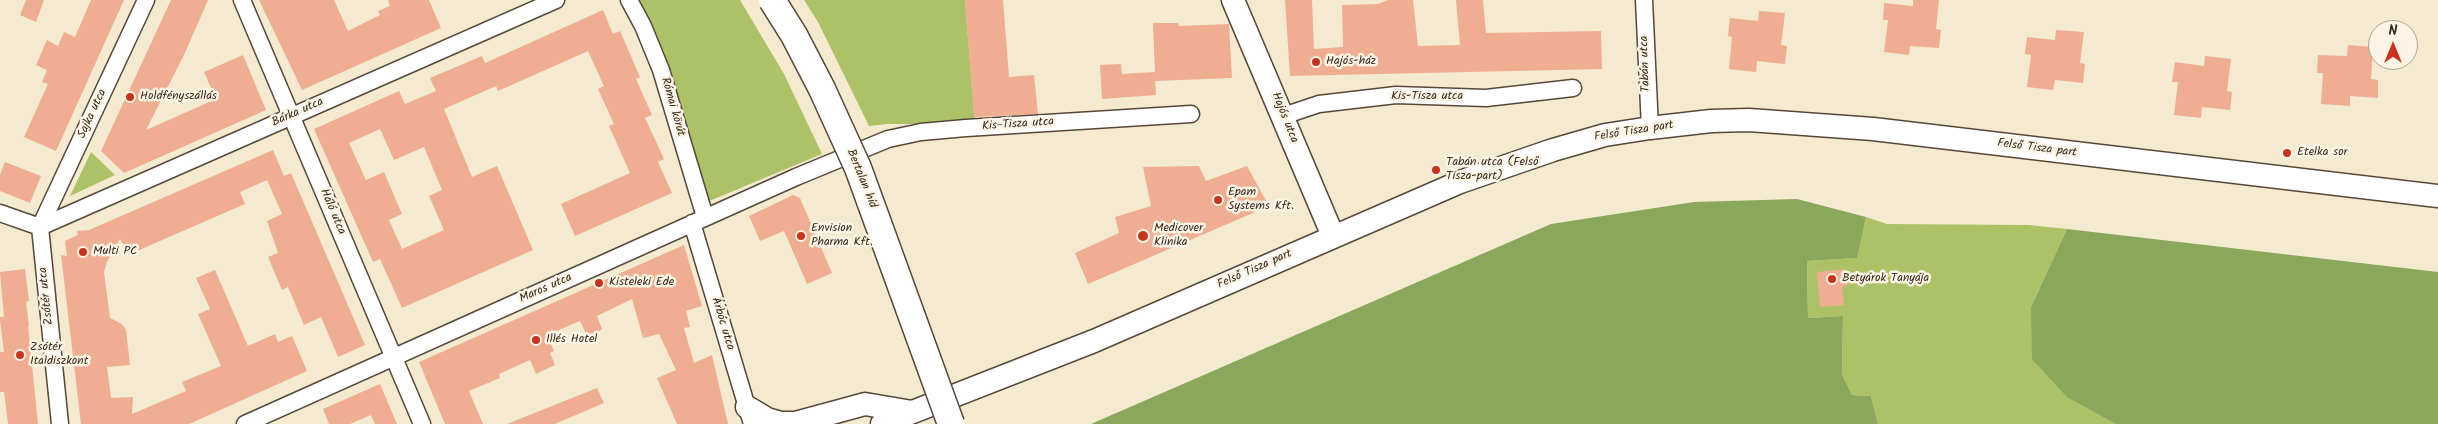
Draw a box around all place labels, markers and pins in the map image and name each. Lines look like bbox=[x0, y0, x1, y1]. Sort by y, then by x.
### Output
place label: Hajós-ház bbox=[1326, 55, 1376, 69]
marker: Hajós-ház bbox=[1310, 56, 1322, 68]
place label: Holdfényszállás bbox=[140, 90, 217, 104]
marker: Holdfényszállás bbox=[124, 91, 136, 103]
place label: Etelka sor bbox=[2297, 146, 2348, 160]
marker: Etelka sor bbox=[2281, 147, 2293, 159]
place label: Tabán utca (Felső Tisza-part) bbox=[1446, 156, 1538, 184]
marker: Tabán utca (Felső Tisza-part) bbox=[1430, 164, 1442, 176]
place label: Epam Systems Kft. bbox=[1228, 186, 1294, 214]
marker: Epam Systems Kft. bbox=[1212, 194, 1224, 206]
place label: Envision Pharma Kft. bbox=[811, 222, 873, 250]
place label: Medicover Klinika bbox=[1154, 222, 1203, 250]
marker: Medicover Klinika bbox=[1136, 229, 1150, 243]
marker: Envision Pharma Kft. bbox=[795, 230, 807, 242]
place label: Multi PC bbox=[93, 245, 137, 259]
marker: Multi PC bbox=[77, 246, 89, 258]
place label: Betyárok Tanyája bbox=[1842, 272, 1929, 286]
marker: Betyárok Tanyája bbox=[1826, 273, 1838, 285]
place label: Kisteleki Ede bbox=[609, 276, 674, 290]
marker: Kisteleki Ede bbox=[593, 277, 605, 289]
place label: Illés Hotel bbox=[546, 333, 597, 347]
marker: Illés Hotel bbox=[530, 334, 542, 346]
place label: Zsótér Italdiszkont bbox=[30, 341, 88, 369]
marker: Zsótér Italdiszkont bbox=[14, 349, 26, 361]

